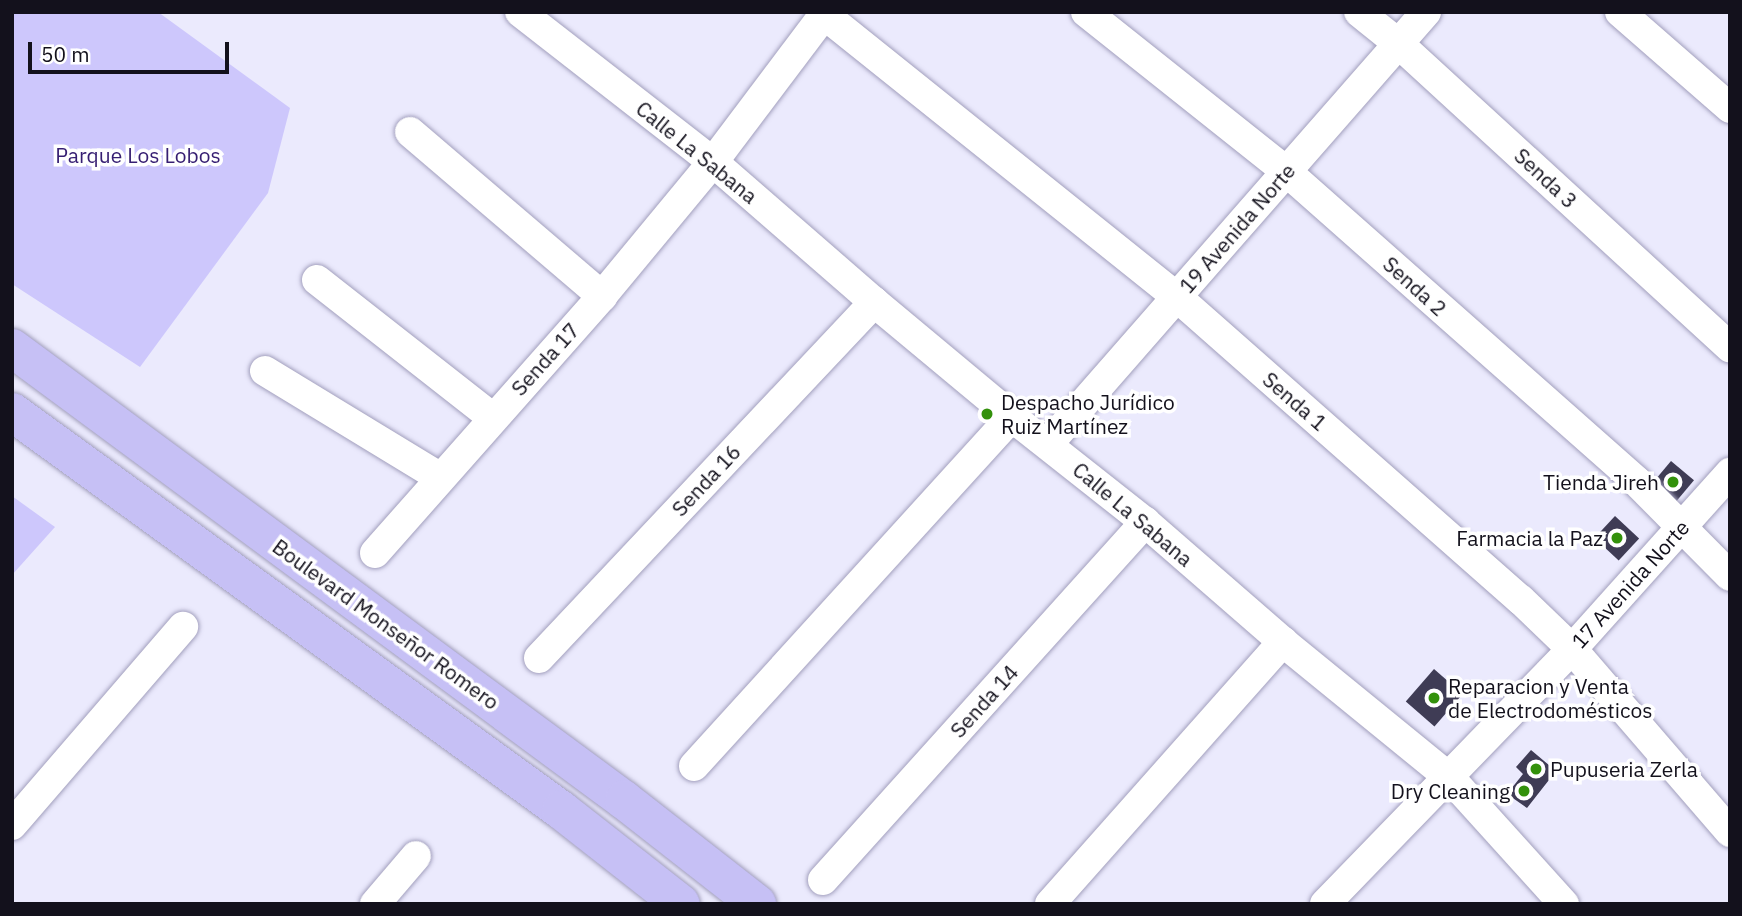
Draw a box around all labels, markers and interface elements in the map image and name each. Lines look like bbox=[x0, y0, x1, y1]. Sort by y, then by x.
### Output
scale bar bbox=[32, 28, 233, 72]
text: 50 m bbox=[41, 40, 90, 68]
street label: Calle La Sabana bbox=[631, 95, 763, 209]
park label: Parque Los Lobos bbox=[55, 142, 221, 168]
street label: Senda 3 bbox=[1509, 143, 1583, 213]
street label: 19 Avenida Norte bbox=[1174, 158, 1300, 298]
street label: Senda 2 bbox=[1378, 251, 1452, 321]
street label: Senda 17 bbox=[506, 317, 584, 401]
street label: Senda 1 bbox=[1258, 366, 1332, 436]
place label: Despacho Jurídico Ruiz Martínez bbox=[1001, 389, 1175, 439]
marker: Despacho Jurídico Ruiz Martínez bbox=[979, 406, 995, 422]
street label: Senda 16 bbox=[666, 439, 746, 521]
street label: Calle La Sabana bbox=[1068, 457, 1198, 571]
place label: Tienda Jireh bbox=[1543, 469, 1659, 495]
marker: Tienda Jireh bbox=[1665, 474, 1681, 490]
street label: 17 Avenida Norte bbox=[1566, 515, 1694, 653]
place label: Farmacia la Paz bbox=[1456, 525, 1603, 551]
marker: Farmacia la Paz bbox=[1609, 530, 1625, 546]
street label: Boulevard Monseñor Romero bbox=[268, 533, 504, 715]
street label: Senda 14 bbox=[945, 659, 1023, 743]
place label: Reparacion y Venta de Electrodomésticos bbox=[1448, 673, 1652, 723]
marker: Reparacion y Venta de Electrodomésticos bbox=[1426, 690, 1442, 706]
place label: Pupuseria Zerla bbox=[1550, 756, 1698, 782]
marker: Pupuseria Zerla bbox=[1528, 761, 1544, 777]
place label: Dry Cleaning bbox=[1391, 778, 1510, 804]
marker: Dry Cleaning bbox=[1516, 783, 1532, 799]

